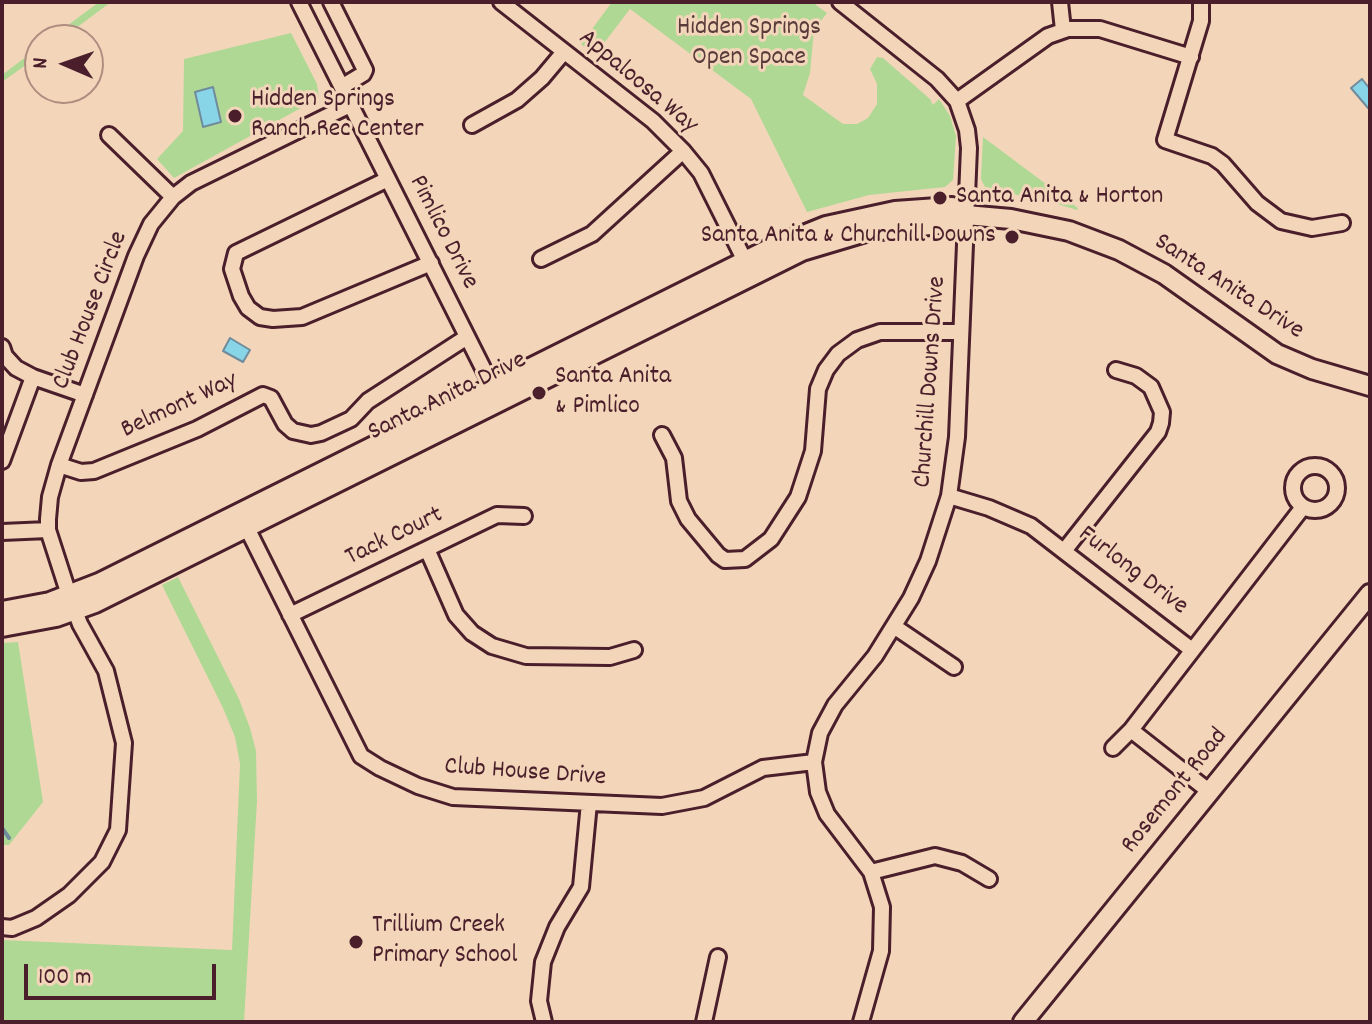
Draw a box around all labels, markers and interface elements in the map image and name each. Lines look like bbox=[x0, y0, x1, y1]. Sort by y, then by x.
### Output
park label: Hidden Springs Open Space bbox=[677, 13, 821, 74]
north arrow bbox=[24, 24, 104, 104]
street label: Appaloosa Way bbox=[571, 24, 703, 142]
text: N bbox=[26, 57, 57, 69]
place label: Hidden Springs Ranch Rec Center bbox=[251, 85, 424, 146]
marker: Hidden Springs Ranch Rec Center bbox=[226, 107, 244, 125]
street label: Pimlico Drive bbox=[400, 171, 484, 295]
place label: Santa Anita & Horton bbox=[956, 182, 1163, 214]
marker: Santa Anita & Horton bbox=[931, 189, 949, 207]
place label: Santa Anita & Churchill Downs bbox=[701, 221, 996, 253]
street label: Club House Circle bbox=[47, 227, 137, 395]
marker: Santa Anita & Churchill Downs bbox=[1003, 228, 1021, 246]
street label: Santa Anita Drive bbox=[1147, 228, 1309, 348]
street label: Churchill Downs Drive bbox=[909, 275, 955, 489]
street label: Santa Anita Drive bbox=[364, 346, 532, 450]
place label: Santa Anita & Pimlico bbox=[555, 362, 671, 424]
street label: Belmont Way bbox=[117, 367, 243, 447]
marker: Santa Anita & Pimlico bbox=[530, 384, 548, 402]
street label: Tack Court bbox=[341, 501, 449, 575]
street label: Furlong Drive bbox=[1071, 521, 1193, 623]
street label: Rosemont Road bbox=[1116, 723, 1236, 861]
street label: Club House Drive bbox=[443, 753, 607, 795]
place label: Trillium Creek Primary School bbox=[372, 911, 518, 972]
marker: Trillium Creek Primary School bbox=[347, 933, 365, 951]
scale bar bbox=[28, 948, 220, 998]
text: 100 m bbox=[38, 961, 91, 995]

